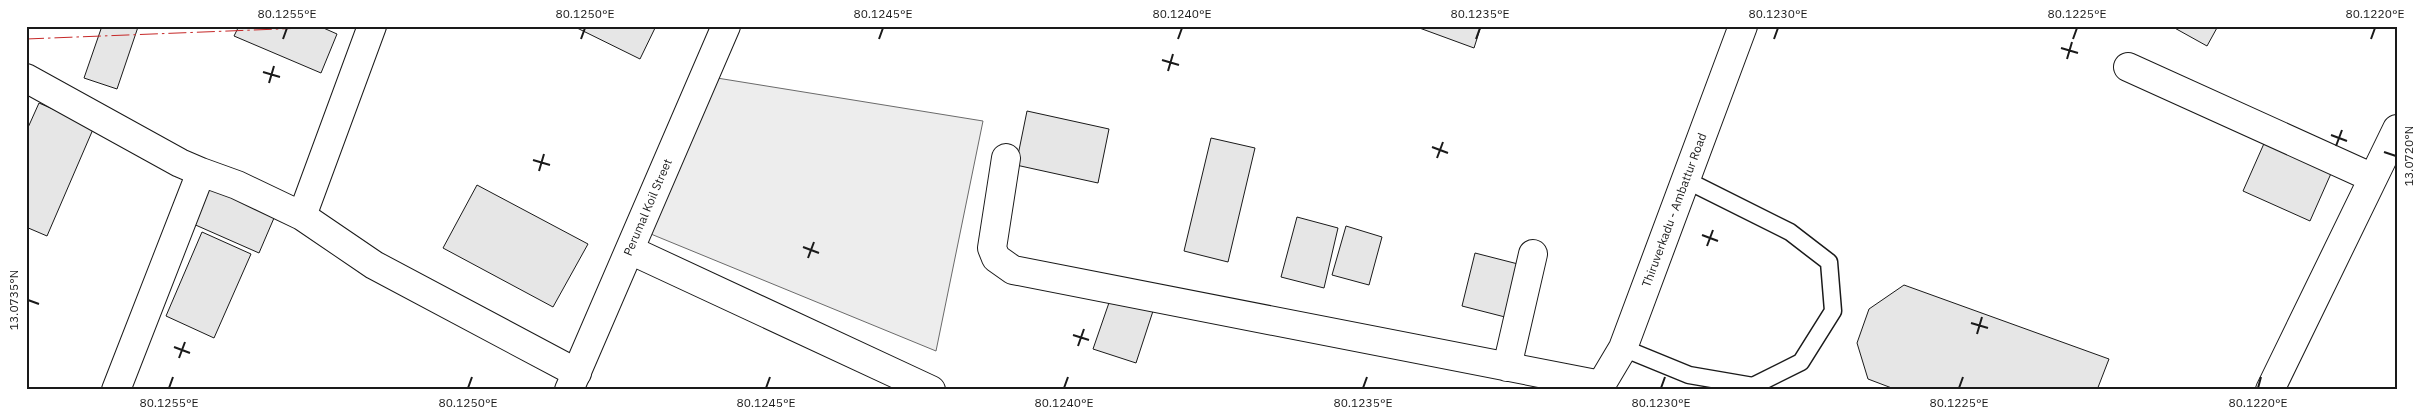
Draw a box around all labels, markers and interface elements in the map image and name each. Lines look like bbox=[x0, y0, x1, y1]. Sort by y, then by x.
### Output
text: 80.1255°E bbox=[257, 6, 317, 21]
text: 80.1250°E bbox=[555, 6, 615, 21]
text: 80.1245°E bbox=[853, 6, 913, 21]
text: 80.1240°E bbox=[1152, 6, 1212, 21]
text: 80.1235°E bbox=[1450, 6, 1510, 21]
text: 80.1230°E bbox=[1748, 6, 1808, 21]
text: 80.1225°E bbox=[2047, 6, 2107, 21]
text: 80.1220°E bbox=[2345, 6, 2405, 21]
text: 13.0720°N bbox=[2401, 126, 2416, 186]
street label: Thiruverkadu - Ambattur Road bbox=[1638, 131, 1709, 289]
street label: Perumal Koil Street bbox=[620, 156, 675, 258]
text: 13.0735°N bbox=[6, 270, 21, 330]
text: 80.1255°E bbox=[139, 395, 199, 410]
text: 80.1250°E bbox=[438, 395, 498, 410]
text: 80.1245°E bbox=[736, 395, 796, 410]
text: 80.1240°E bbox=[1034, 395, 1094, 410]
text: 80.1235°E bbox=[1333, 395, 1393, 410]
text: 80.1230°E bbox=[1631, 395, 1691, 410]
text: 80.1225°E bbox=[1929, 395, 1989, 410]
text: 80.1220°E bbox=[2228, 395, 2288, 410]

